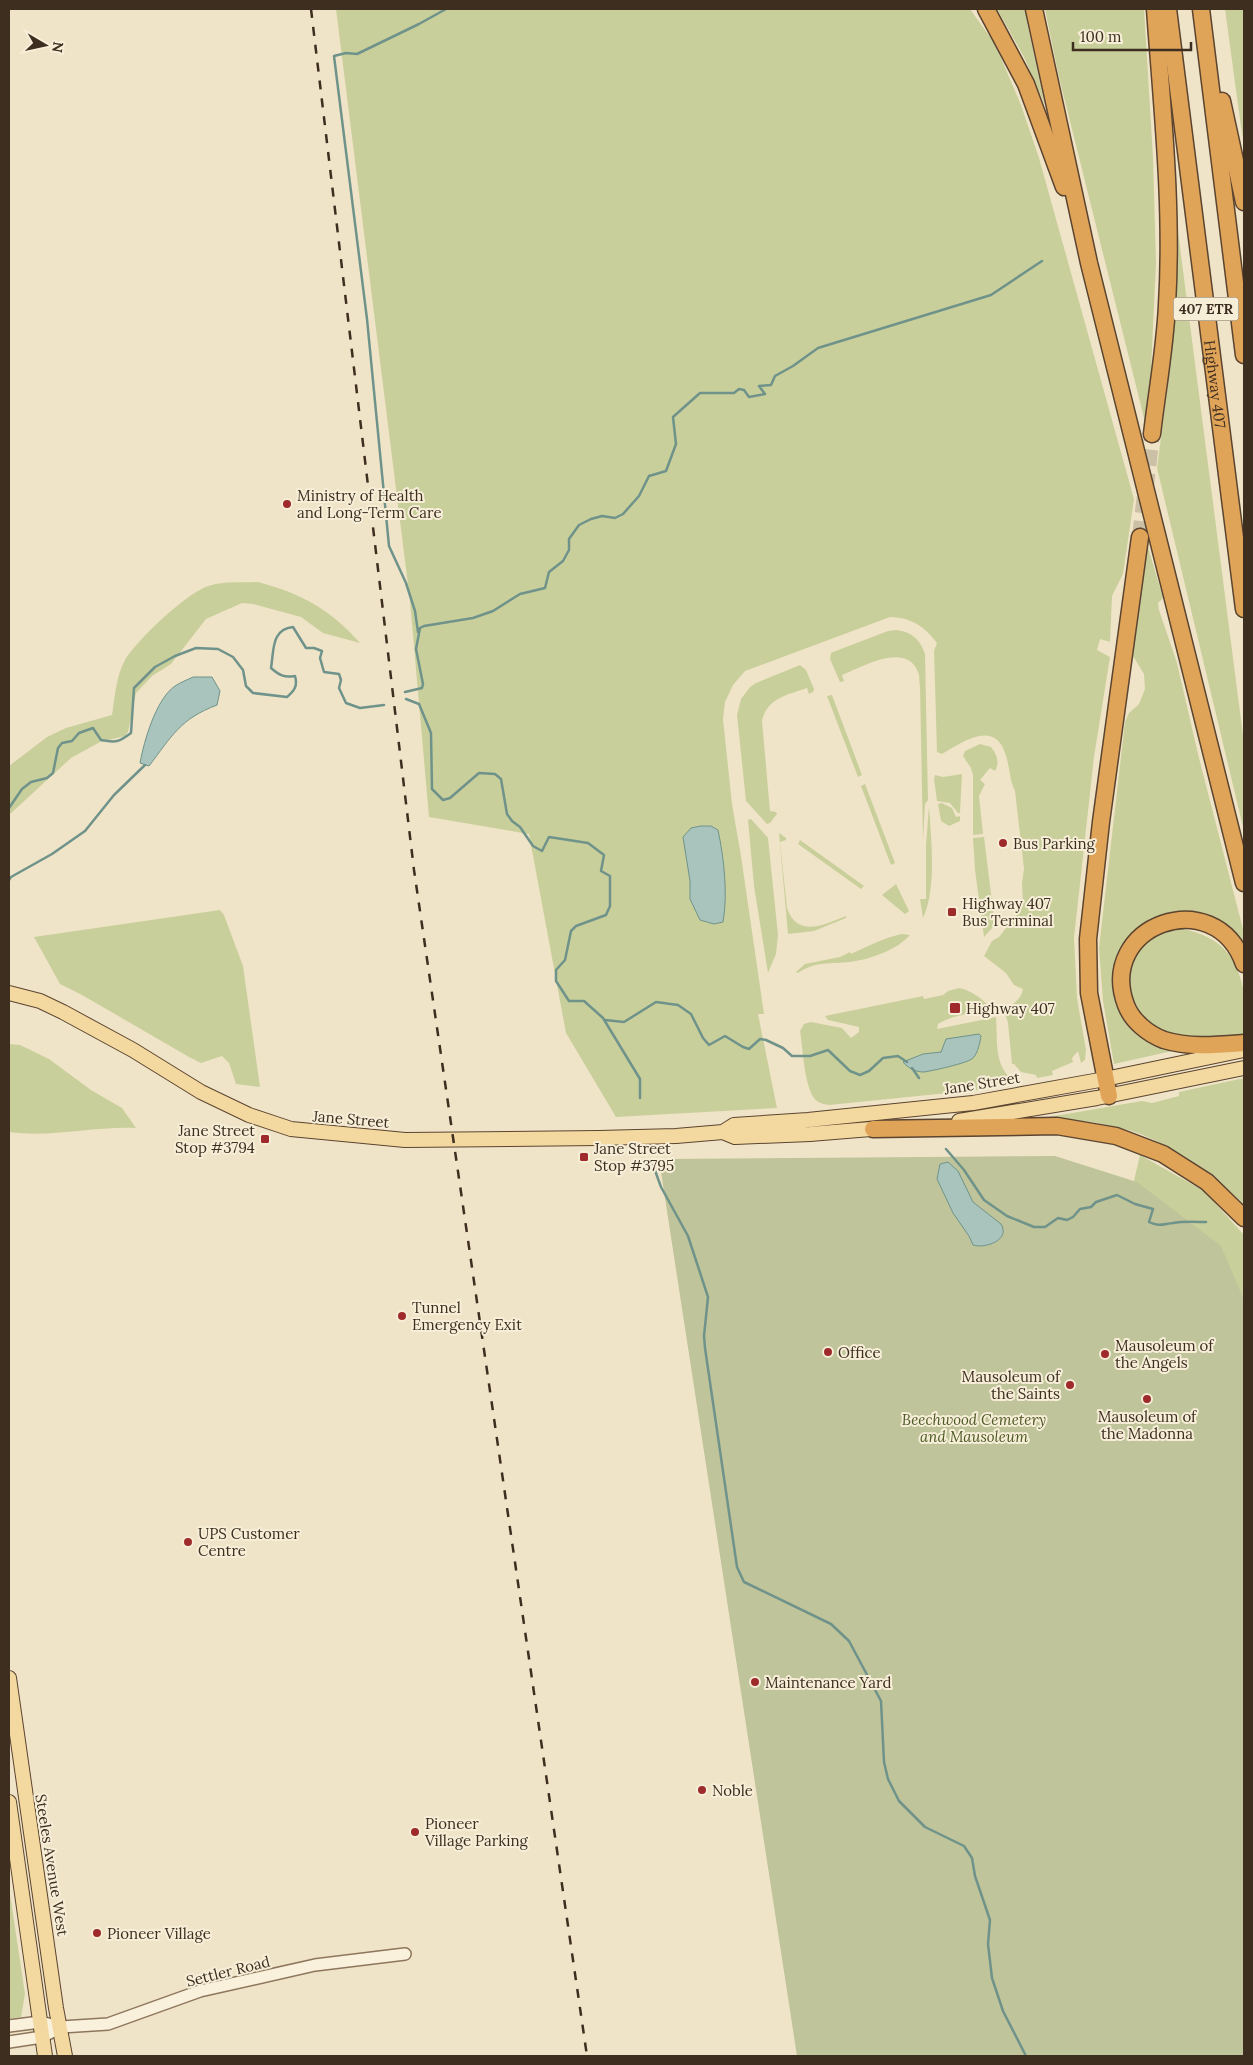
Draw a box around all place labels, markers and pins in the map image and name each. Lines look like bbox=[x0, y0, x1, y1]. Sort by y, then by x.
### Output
place label: Ministry of Health and Long-Term Care bbox=[297, 486, 442, 522]
marker: Ministry of Health and Long-Term Care bbox=[281, 498, 293, 510]
place label: Bus Parking bbox=[1013, 834, 1096, 853]
marker: Bus Parking bbox=[997, 837, 1009, 849]
place label: Highway 407 Bus Terminal bbox=[962, 894, 1053, 930]
marker: Highway 407 Bus Terminal bbox=[946, 906, 958, 918]
place label: Highway 407 bbox=[966, 999, 1055, 1018]
marker: Highway 407 bbox=[948, 1001, 962, 1015]
place label: Jane Street Stop #3794 bbox=[175, 1121, 255, 1157]
marker: Jane Street Stop #3794 bbox=[259, 1133, 271, 1145]
place label: Jane Street Stop #3795 bbox=[593, 1139, 674, 1175]
marker: Jane Street Stop #3795 bbox=[578, 1151, 590, 1163]
place label: Tunnel Emergency Exit bbox=[412, 1298, 522, 1334]
marker: Tunnel Emergency Exit bbox=[396, 1310, 408, 1322]
place label: Mausoleum of the Angels bbox=[1115, 1336, 1214, 1372]
place label: Office bbox=[838, 1343, 881, 1362]
marker: Office bbox=[822, 1346, 834, 1358]
marker: Mausoleum of the Angels bbox=[1099, 1348, 1111, 1360]
place label: Mausoleum of the Saints bbox=[962, 1367, 1061, 1403]
marker: Mausoleum of the Saints bbox=[1064, 1379, 1076, 1391]
marker: Mausoleum of the Madonna bbox=[1141, 1393, 1153, 1405]
place label: Mausoleum of the Madonna bbox=[1098, 1407, 1197, 1443]
place label: UPS Customer Centre bbox=[198, 1524, 300, 1560]
marker: UPS Customer Centre bbox=[182, 1536, 194, 1548]
place label: Maintenance Yard bbox=[765, 1673, 891, 1692]
marker: Maintenance Yard bbox=[749, 1676, 761, 1688]
place label: Noble bbox=[712, 1781, 753, 1800]
marker: Noble bbox=[696, 1784, 708, 1796]
place label: Pioneer Village Parking bbox=[424, 1814, 529, 1850]
marker: Pioneer Village Parking bbox=[409, 1826, 421, 1838]
place label: Pioneer Village bbox=[107, 1924, 211, 1943]
marker: Pioneer Village bbox=[91, 1927, 103, 1939]

